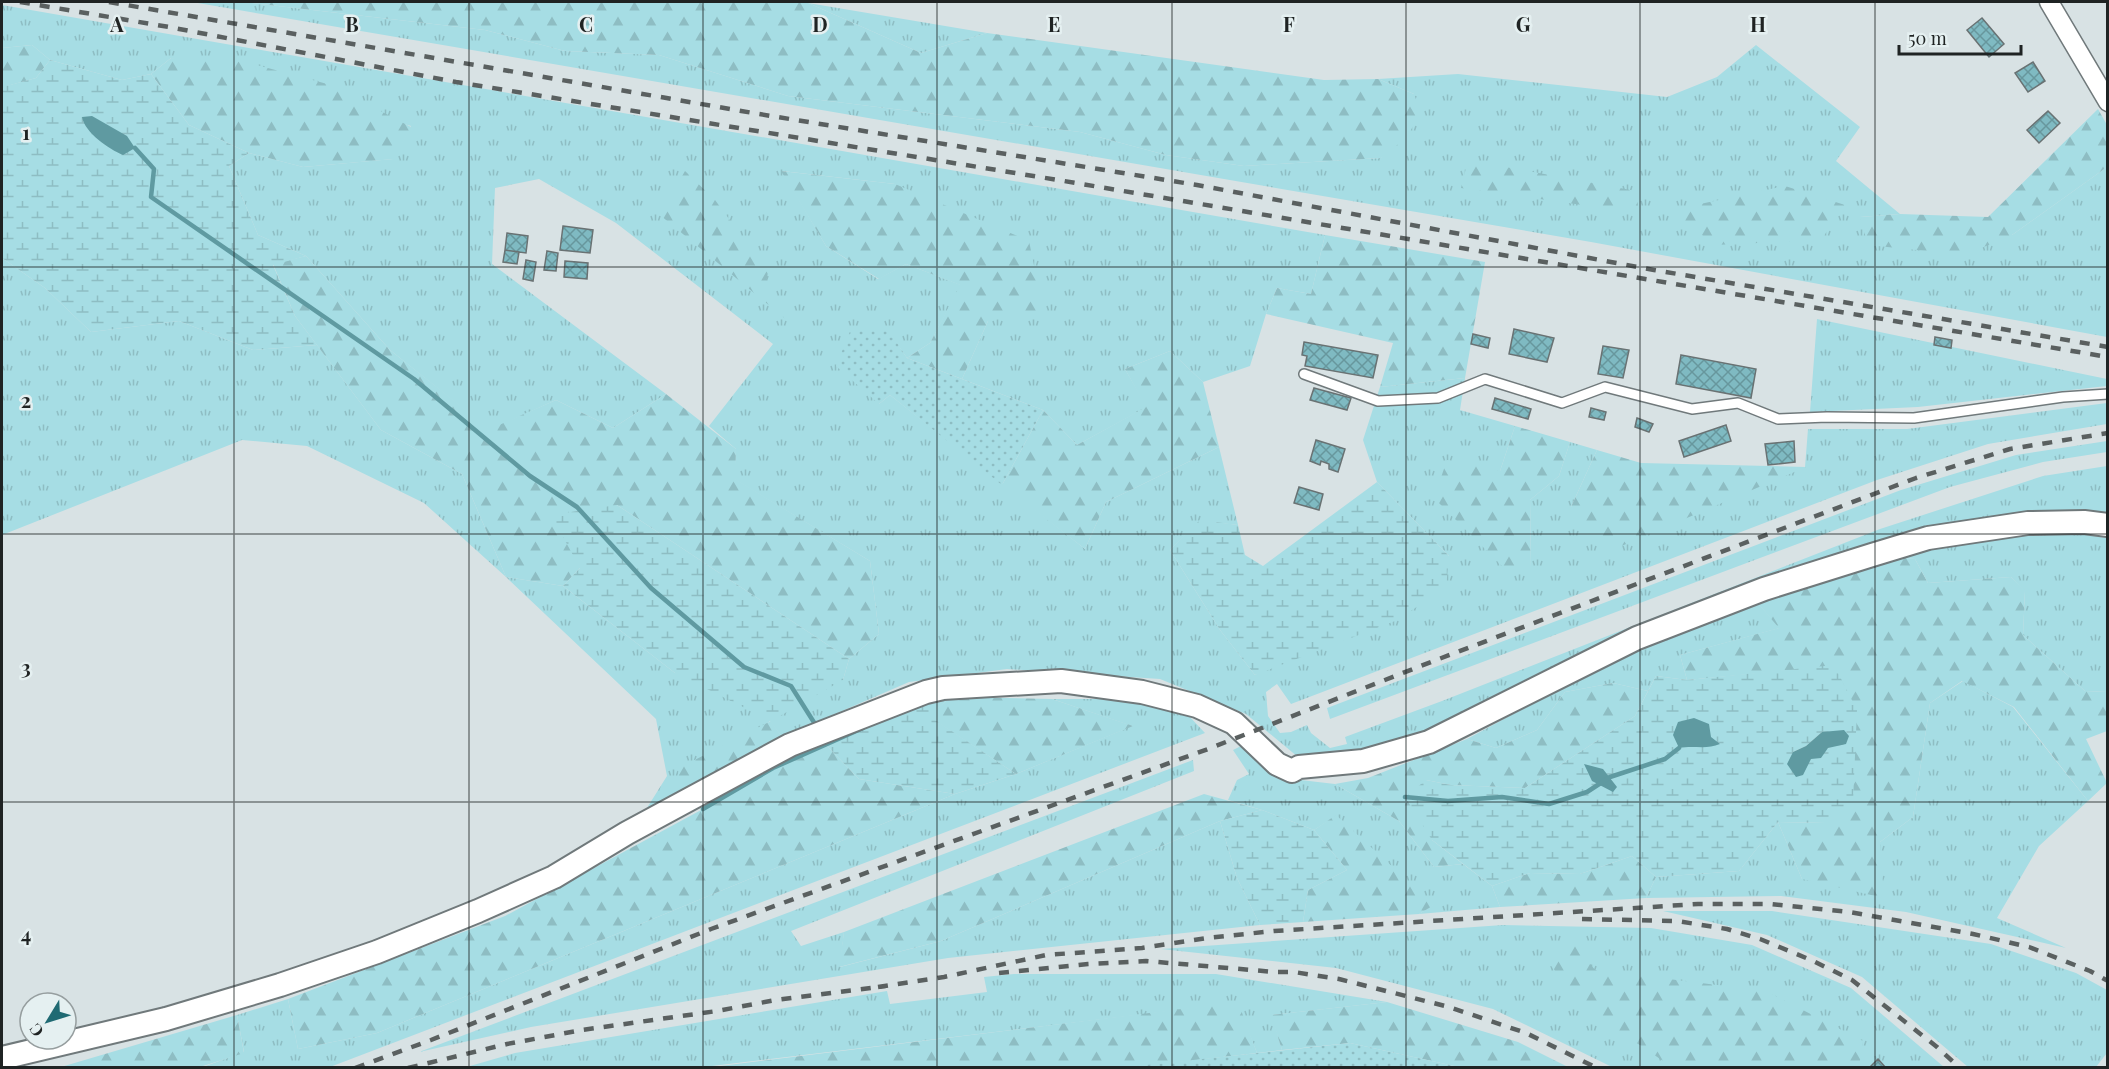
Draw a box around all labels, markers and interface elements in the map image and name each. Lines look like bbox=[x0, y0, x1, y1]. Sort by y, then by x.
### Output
text: A bbox=[109, 10, 124, 37]
text: B bbox=[345, 10, 359, 37]
text: C bbox=[579, 10, 593, 37]
text: D bbox=[812, 10, 828, 37]
text: E bbox=[1048, 10, 1060, 37]
text: F bbox=[1283, 10, 1295, 37]
text: G bbox=[1516, 10, 1531, 37]
text: H bbox=[1750, 10, 1766, 37]
scale bar bbox=[1899, 18, 2020, 56]
text: 50 m bbox=[1908, 26, 1947, 50]
text: 1 bbox=[22, 118, 30, 145]
text: 2 bbox=[21, 386, 31, 413]
text: 3 bbox=[21, 653, 31, 680]
text: 4 bbox=[21, 920, 31, 947]
north arrow bbox=[18, 991, 78, 1051]
text: С bbox=[24, 1020, 48, 1041]

